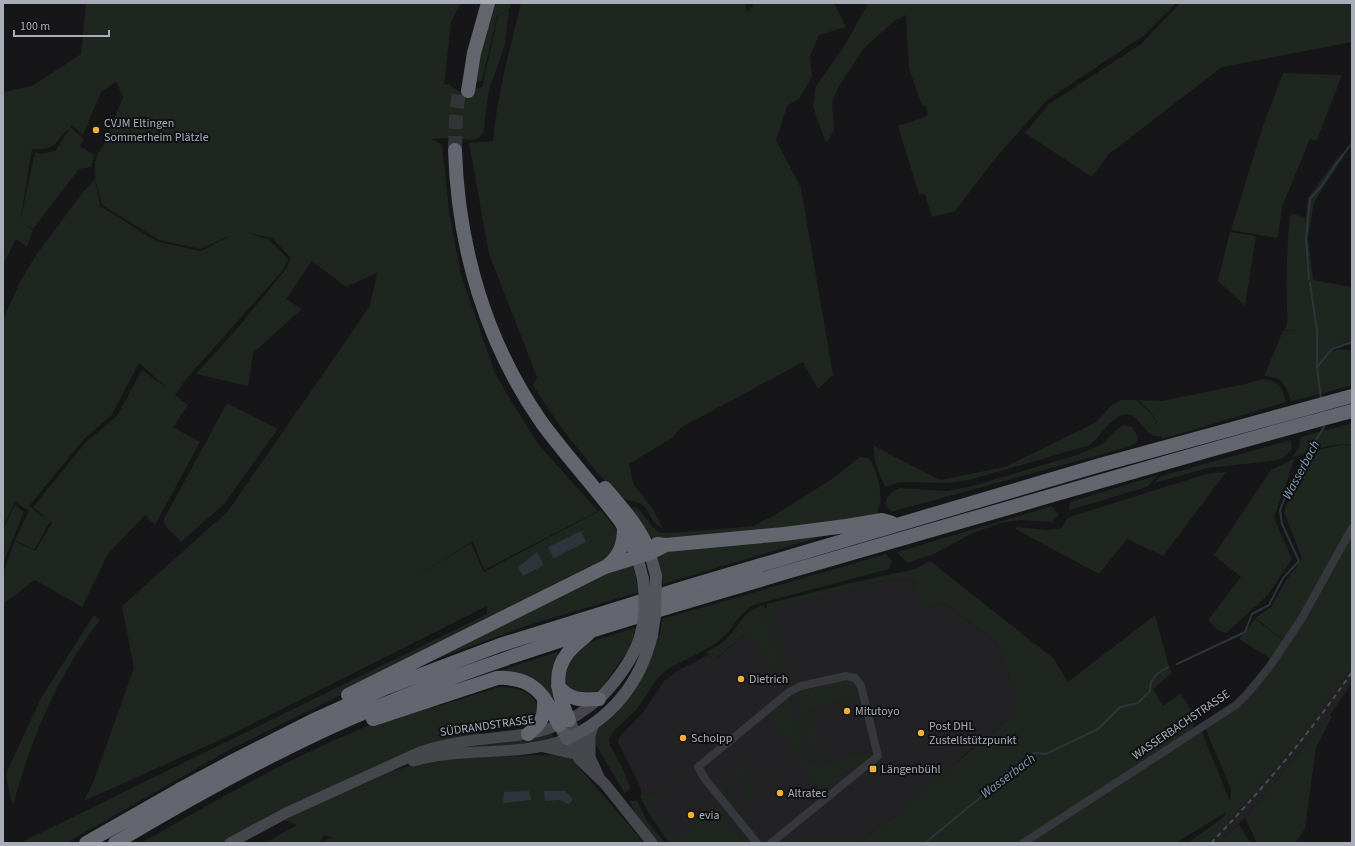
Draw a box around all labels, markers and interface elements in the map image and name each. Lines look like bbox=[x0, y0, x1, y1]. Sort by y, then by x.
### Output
scale bar bbox=[14, 12, 109, 38]
text: 100 m bbox=[20, 18, 50, 35]
place label: CVJM Eltingen Sommerheim Plätzle bbox=[104, 115, 209, 146]
marker: CVJM Eltingen Sommerheim Plätzle bbox=[91, 125, 101, 135]
water label: Wasserbach bbox=[1278, 437, 1324, 503]
place label: Dietrich bbox=[749, 671, 788, 688]
marker: Dietrich bbox=[736, 674, 746, 684]
street label: WASSERBACHSTRASSE bbox=[1129, 686, 1233, 764]
place label: Mitutoyo bbox=[855, 703, 900, 720]
marker: Mitutoyo bbox=[842, 706, 852, 716]
street label: SÜDRANDSTRASSE bbox=[439, 711, 535, 741]
place label: Post DHL Zustellstützpunkt bbox=[929, 718, 1017, 749]
marker: Post DHL Zustellstützpunkt bbox=[916, 728, 926, 738]
place label: Scholpp bbox=[691, 730, 733, 747]
marker: Scholpp bbox=[678, 733, 688, 743]
water label: Wasserbach bbox=[977, 749, 1039, 803]
place label: Längenbühl bbox=[881, 761, 941, 778]
marker: Längenbühl bbox=[868, 764, 878, 774]
place label: Altratec bbox=[788, 785, 827, 802]
marker: Altratec bbox=[775, 788, 785, 798]
place label: evia bbox=[699, 807, 720, 824]
marker: evia bbox=[686, 810, 696, 820]

